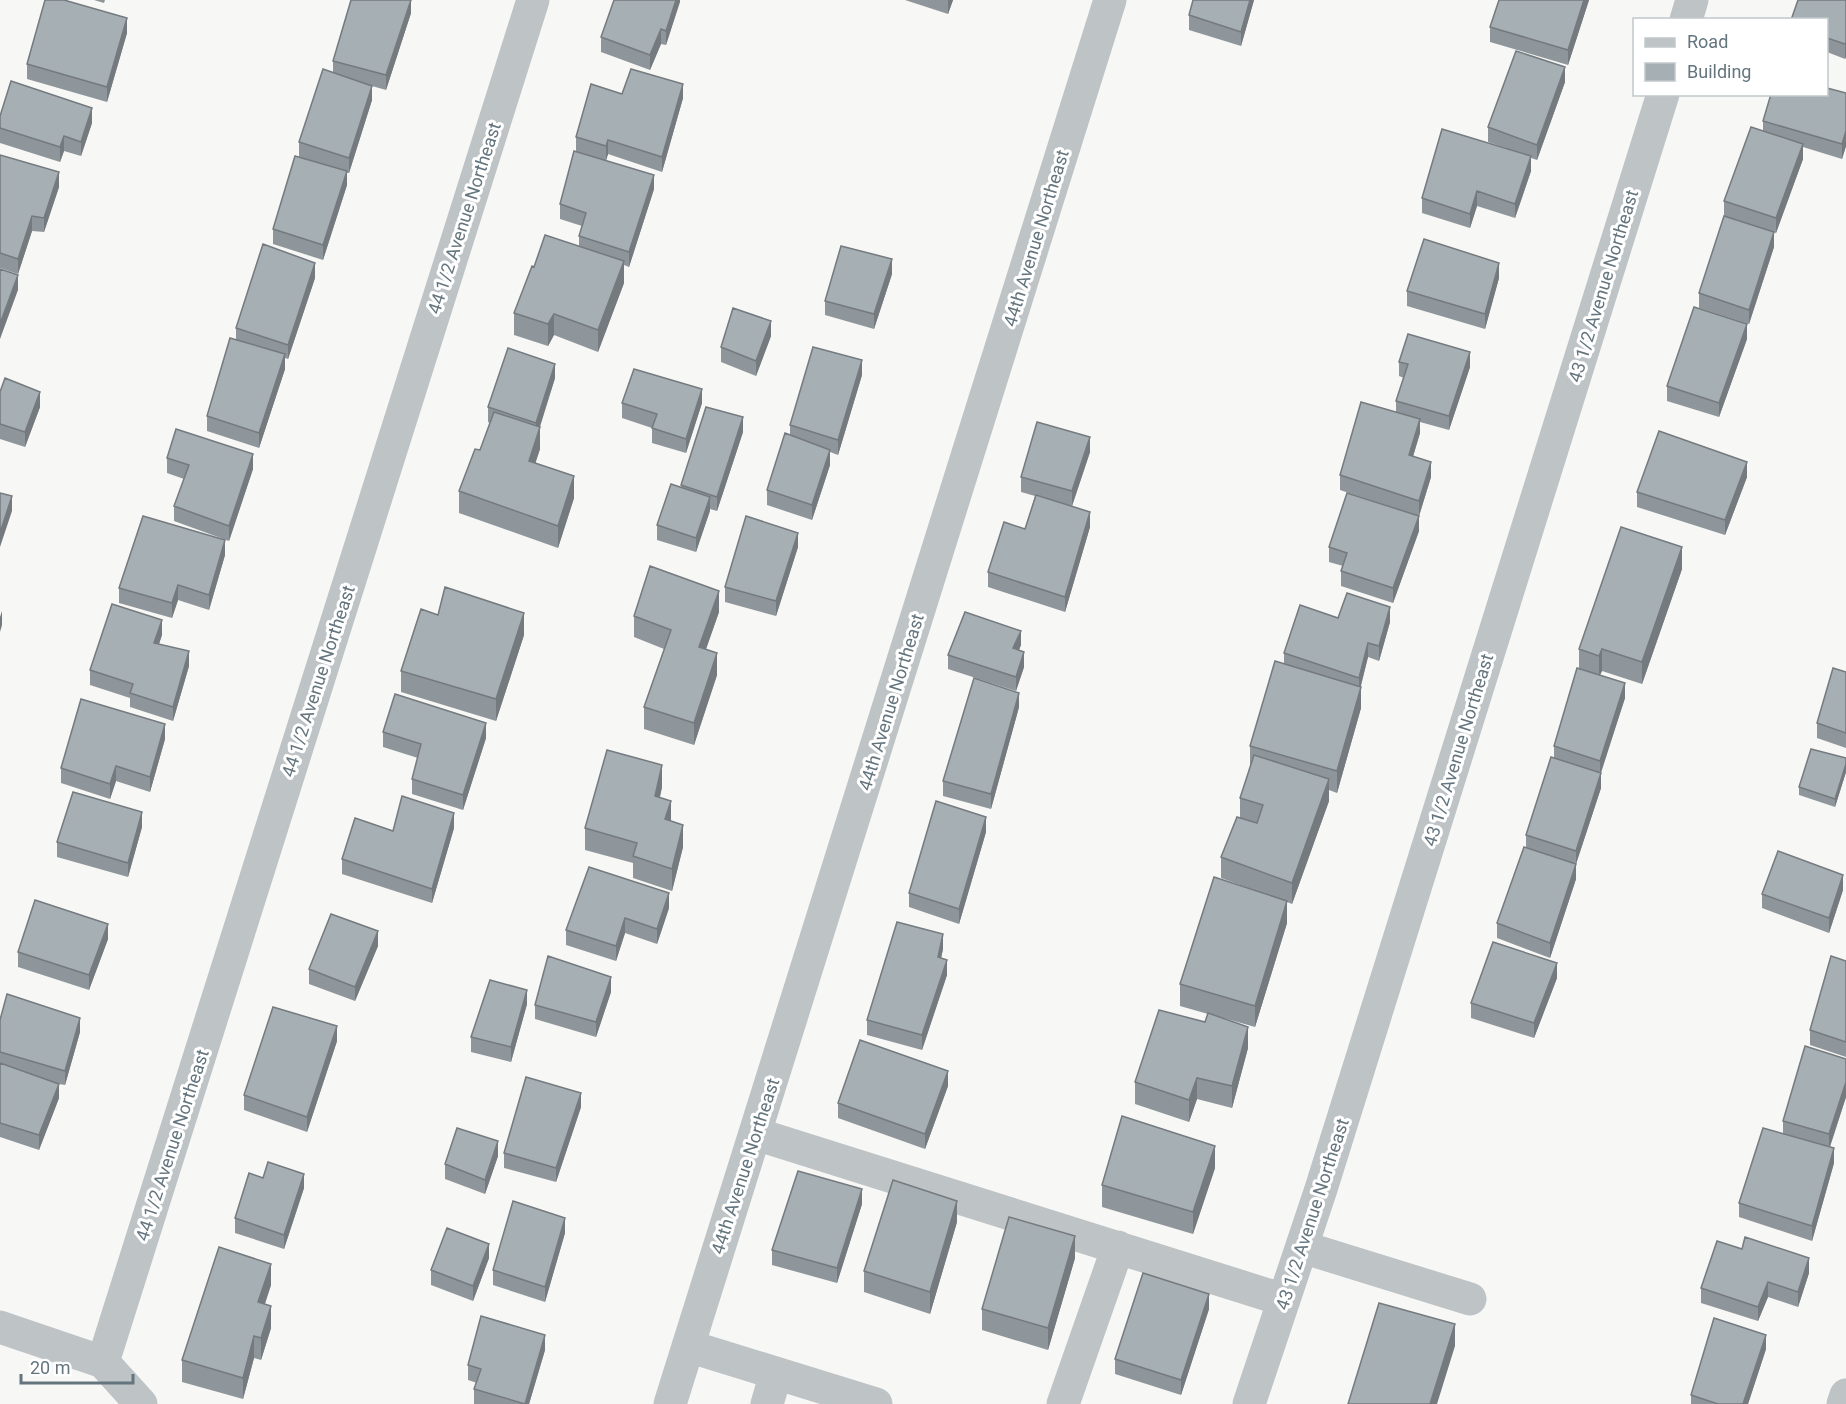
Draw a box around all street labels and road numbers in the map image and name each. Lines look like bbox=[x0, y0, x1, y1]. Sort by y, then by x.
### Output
street label: 44 1/2 Avenue Northeast bbox=[423, 119, 505, 316]
street label: 44th Avenue Northeast bbox=[999, 147, 1073, 329]
street label: 43 1/2 Avenue Northeast bbox=[1564, 187, 1642, 385]
street label: 44 1/2 Avenue Northeast bbox=[277, 582, 359, 779]
street label: 44th Avenue Northeast bbox=[854, 611, 928, 793]
street label: 43 1/2 Avenue Northeast bbox=[1419, 651, 1497, 849]
street label: 44 1/2 Avenue Northeast bbox=[131, 1046, 213, 1243]
street label: 44th Avenue Northeast bbox=[707, 1075, 783, 1257]
street label: 43 1/2 Avenue Northeast bbox=[1271, 1115, 1353, 1312]

